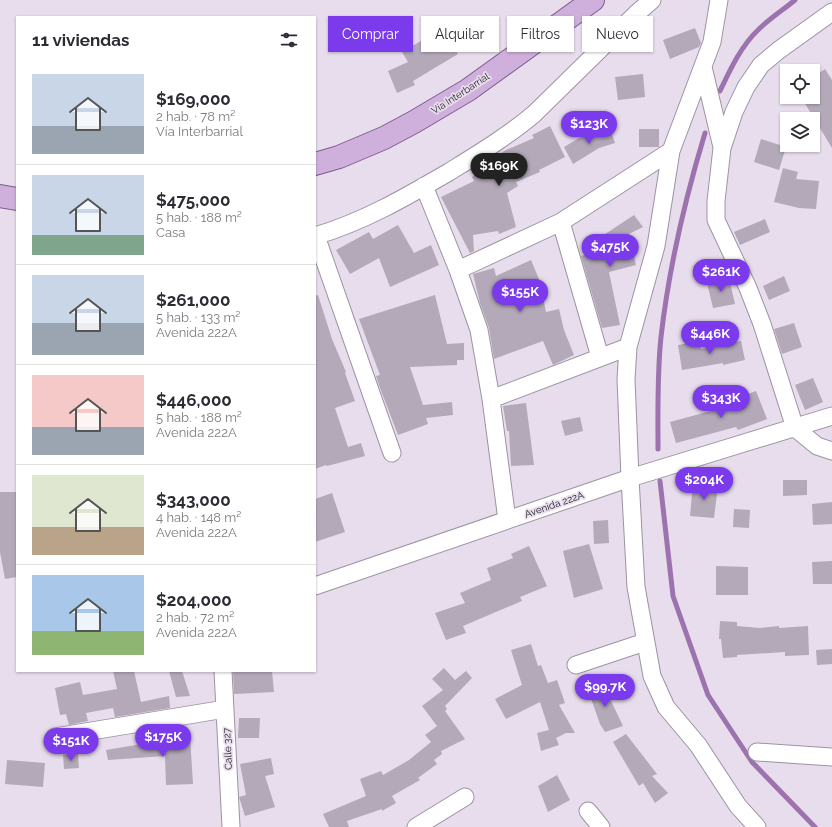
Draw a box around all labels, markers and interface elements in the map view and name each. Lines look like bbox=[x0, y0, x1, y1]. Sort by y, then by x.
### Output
chip: Comprar bbox=[328, 16, 413, 52]
chip: Alquilar bbox=[421, 16, 499, 52]
chip: Filtros bbox=[507, 16, 574, 52]
chip: Nuevo bbox=[582, 16, 653, 52]
icon: filters bbox=[278, 29, 300, 51]
text: 11 viviendas bbox=[32, 30, 129, 50]
map controls bbox=[780, 64, 820, 152]
button: locate bbox=[780, 64, 820, 104]
street label: Vía Interbarrial bbox=[429, 70, 492, 116]
text: $169,000 bbox=[156, 89, 231, 109]
icon: home bbox=[64, 90, 112, 138]
text: 2 hab. · 78 m² bbox=[156, 109, 235, 124]
pin: $123K bbox=[561, 111, 617, 145]
button: layers bbox=[780, 112, 820, 152]
text: $123K bbox=[570, 116, 608, 131]
text: Vía Interbarrial bbox=[156, 124, 243, 139]
pin: $169K bbox=[471, 153, 527, 187]
text: $169K bbox=[480, 158, 518, 173]
text: $475,000 bbox=[156, 190, 230, 210]
icon: home bbox=[64, 191, 112, 239]
text: 5 hab. · 188 m² bbox=[156, 210, 242, 225]
text: Casa bbox=[156, 225, 185, 240]
pin: $475K bbox=[582, 234, 638, 268]
text: $475K bbox=[591, 239, 629, 254]
pin: $261K bbox=[693, 259, 749, 293]
text: $261K bbox=[702, 264, 740, 279]
pin: $155K bbox=[492, 279, 548, 313]
text: $155K bbox=[501, 284, 539, 299]
text: $261,000 bbox=[156, 290, 230, 310]
icon: home bbox=[64, 291, 112, 339]
text: 5 hab. · 133 m² bbox=[156, 310, 240, 325]
pin: $446K bbox=[682, 321, 738, 355]
text: Avenida 222A bbox=[156, 325, 237, 340]
text: $446K bbox=[690, 326, 730, 341]
pin: $343K bbox=[693, 385, 749, 419]
text: $446,000 bbox=[156, 390, 232, 410]
text: $343K bbox=[702, 390, 740, 405]
icon: home bbox=[64, 391, 112, 439]
text: 5 hab. · 188 m² bbox=[156, 410, 242, 425]
text: Avenida 222A bbox=[156, 425, 237, 440]
pin: $204K bbox=[676, 467, 732, 501]
text: $204K bbox=[684, 472, 724, 487]
street label: Avenida 222A bbox=[523, 489, 586, 520]
text: $343,000 bbox=[156, 490, 231, 510]
icon: home bbox=[64, 491, 112, 539]
text: 4 hab. · 148 m² bbox=[156, 510, 241, 525]
text: Avenida 222A bbox=[156, 525, 237, 540]
text: $204,000 bbox=[156, 590, 232, 610]
icon: home bbox=[64, 591, 112, 639]
text: 2 hab. · 72 m² bbox=[156, 610, 234, 625]
text: Avenida 222A bbox=[156, 625, 237, 640]
pin: $99.7K bbox=[572, 674, 638, 708]
text: $99.7K bbox=[584, 679, 626, 694]
pin: $175K bbox=[135, 724, 191, 758]
street label: Calle 327 bbox=[221, 727, 234, 770]
pin: $151K bbox=[43, 728, 99, 762]
text: $175K bbox=[144, 729, 182, 744]
text: $151K bbox=[53, 733, 90, 748]

